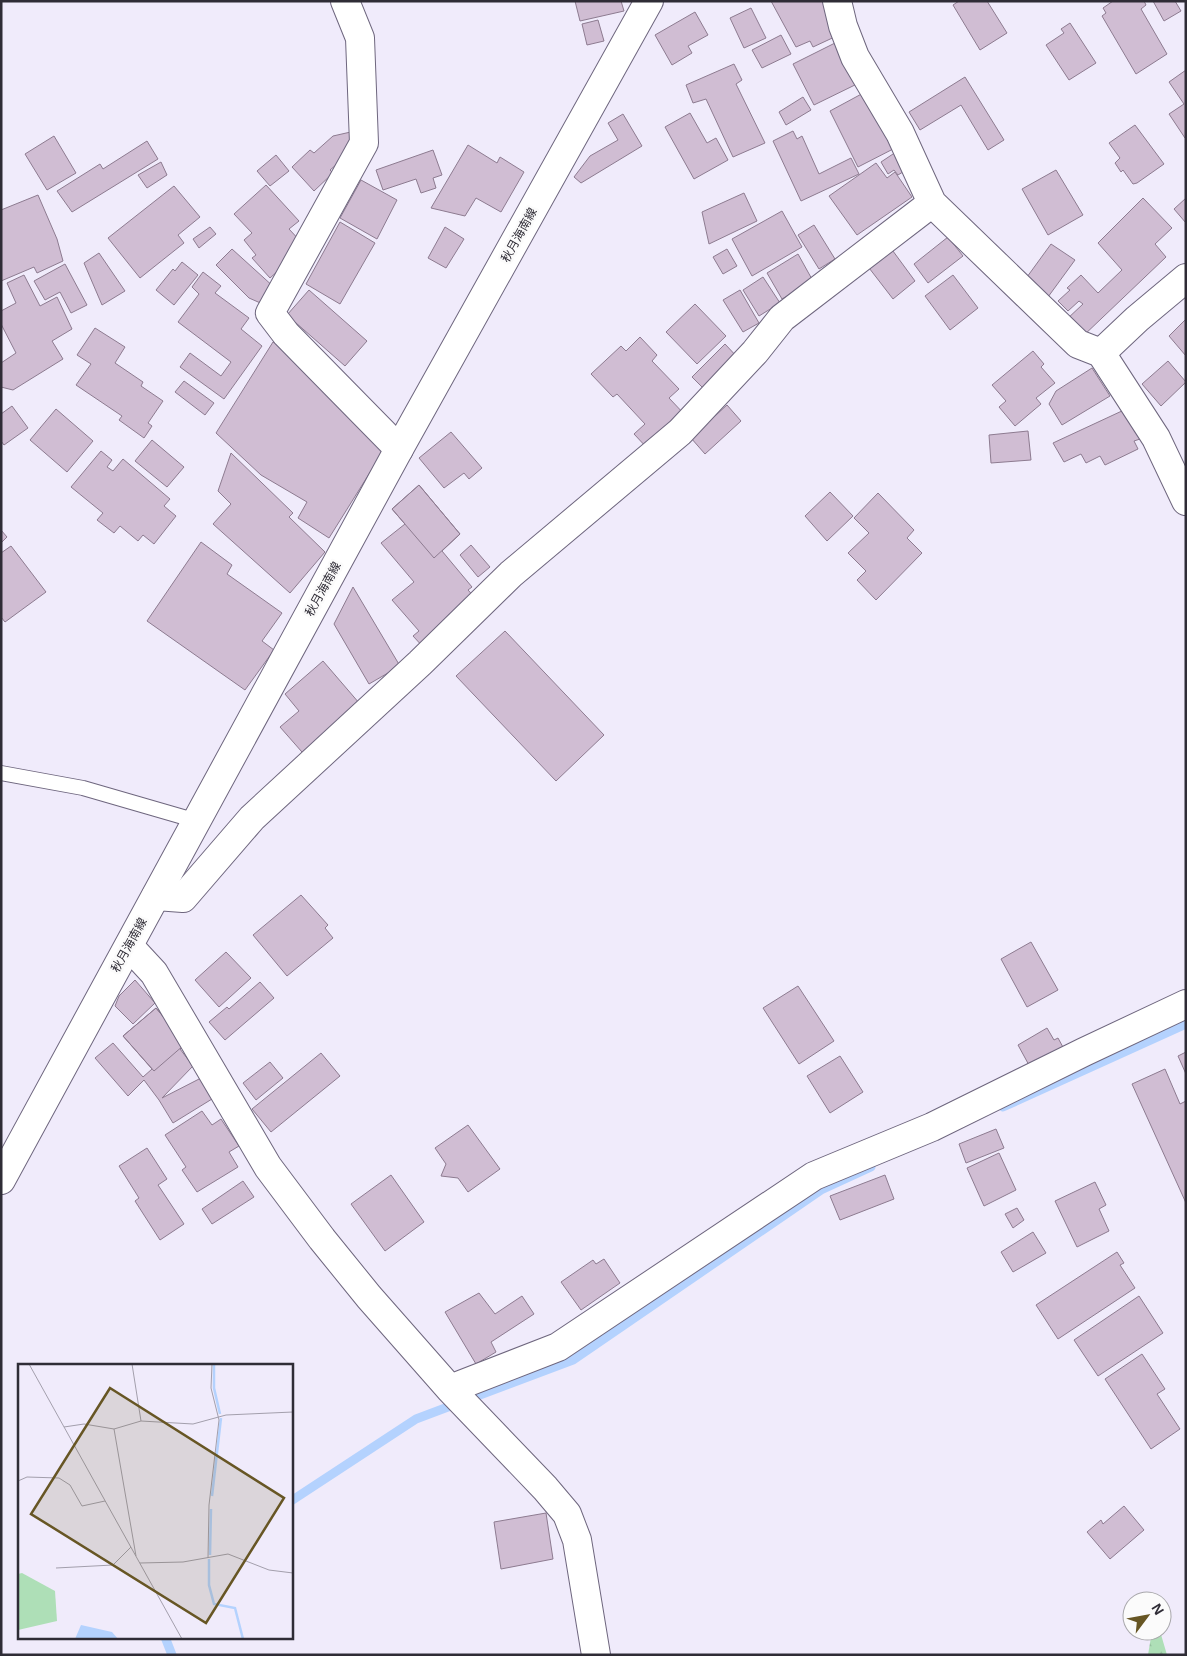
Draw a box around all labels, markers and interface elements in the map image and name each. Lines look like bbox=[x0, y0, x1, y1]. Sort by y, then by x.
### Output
street label: 秋月海南線 bbox=[498, 205, 540, 265]
street label: 秋月海南線 bbox=[302, 559, 344, 619]
street label: 秋月海南線 bbox=[108, 915, 150, 975]
inset map bbox=[18, 1364, 292, 1638]
north arrow bbox=[1122, 1591, 1172, 1641]
text: N bbox=[1149, 1601, 1167, 1618]

